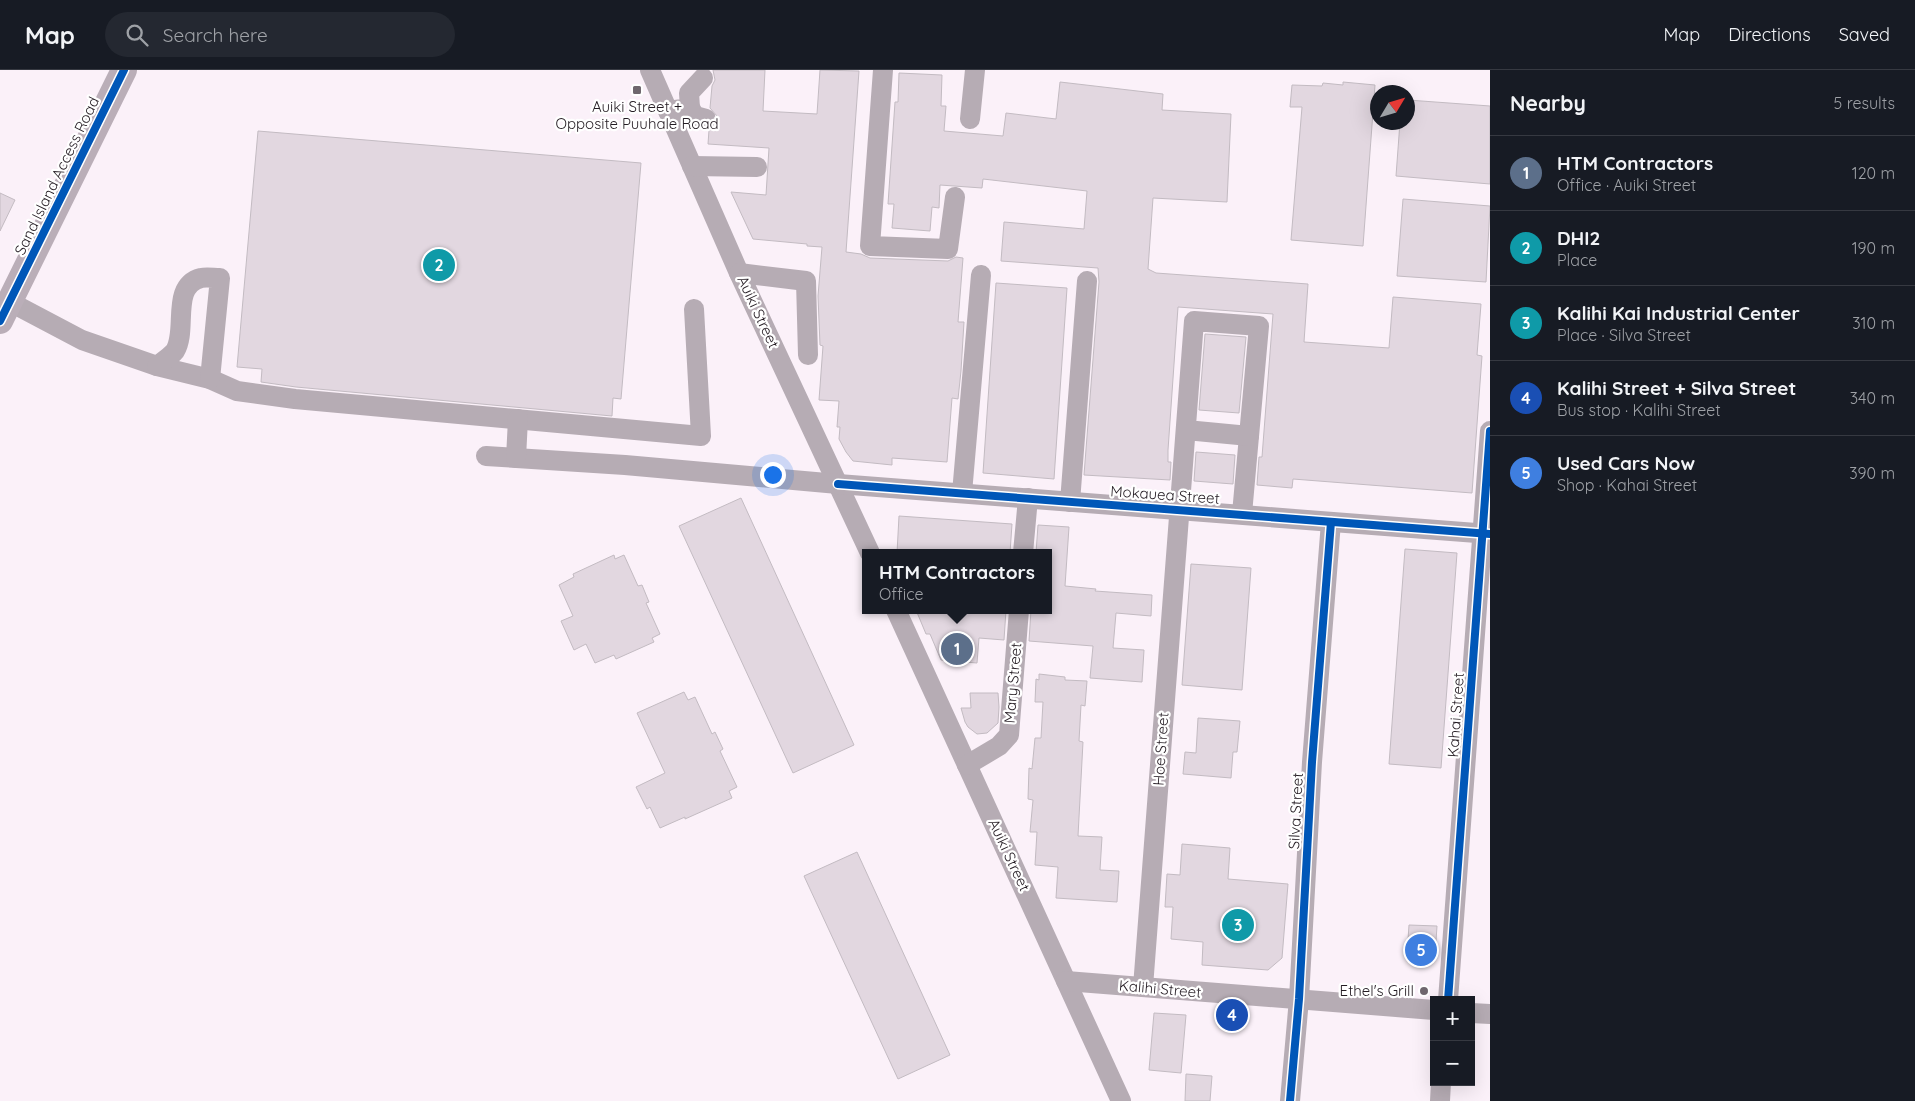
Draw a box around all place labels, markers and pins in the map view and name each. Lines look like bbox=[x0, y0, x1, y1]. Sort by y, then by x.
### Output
marker: Auiki Street + Opposite Puuhale Road bbox=[631, 84, 643, 96]
place label: Auiki Street + Opposite Puuhale Road bbox=[555, 97, 719, 133]
pin: 2 bbox=[423, 246, 455, 284]
pin: 1 bbox=[941, 630, 973, 668]
pin: 3 bbox=[1222, 906, 1254, 944]
pin: 5 bbox=[1405, 931, 1437, 969]
place label: Ethel's Grill bbox=[1340, 981, 1414, 1000]
marker: Ethel's Grill bbox=[1418, 985, 1430, 997]
pin: 4 bbox=[1216, 996, 1248, 1034]

